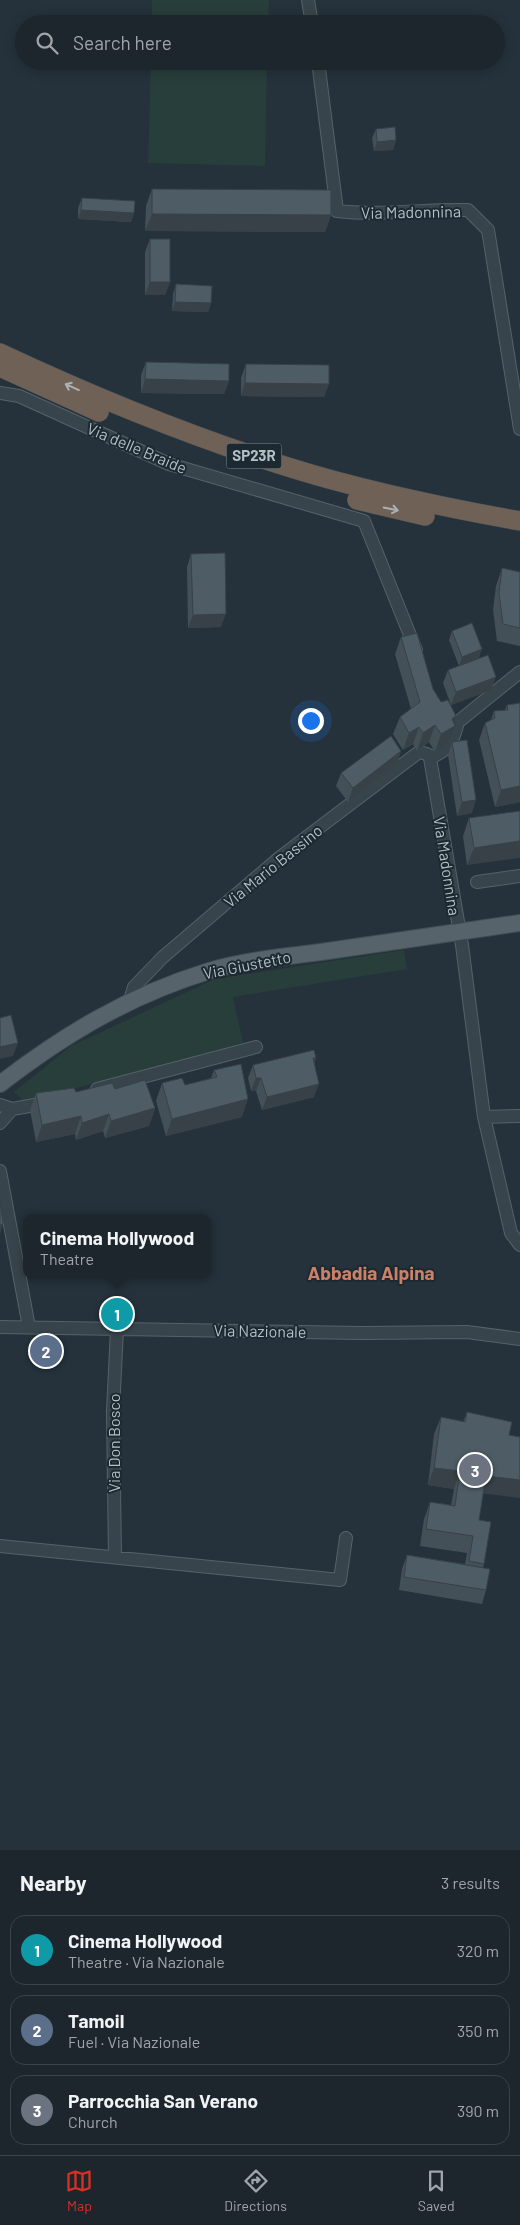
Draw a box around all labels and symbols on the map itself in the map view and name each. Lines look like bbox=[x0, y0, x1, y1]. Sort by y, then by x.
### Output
street label: Via Madonnina bbox=[361, 201, 461, 222]
one-way arrow bbox=[65, 381, 80, 391]
street label: Via delle Braide bbox=[84, 418, 190, 477]
road number: SP23R bbox=[226, 444, 282, 468]
one-way arrow bbox=[382, 504, 398, 514]
your location bbox=[298, 708, 324, 734]
street label: Via Madonnina bbox=[430, 815, 465, 917]
street label: Via Mario Bassino bbox=[220, 820, 326, 911]
street label: Via Giustetto bbox=[201, 947, 292, 982]
district label: Abbadia Alpina bbox=[307, 1261, 435, 1284]
pin: 1 bbox=[101, 1295, 133, 1333]
street label: Via Nazionale bbox=[213, 1320, 307, 1341]
pin: 2 bbox=[30, 1332, 62, 1370]
street label: Via Don Bosco bbox=[104, 1394, 123, 1492]
pin: 3 bbox=[459, 1451, 491, 1489]

